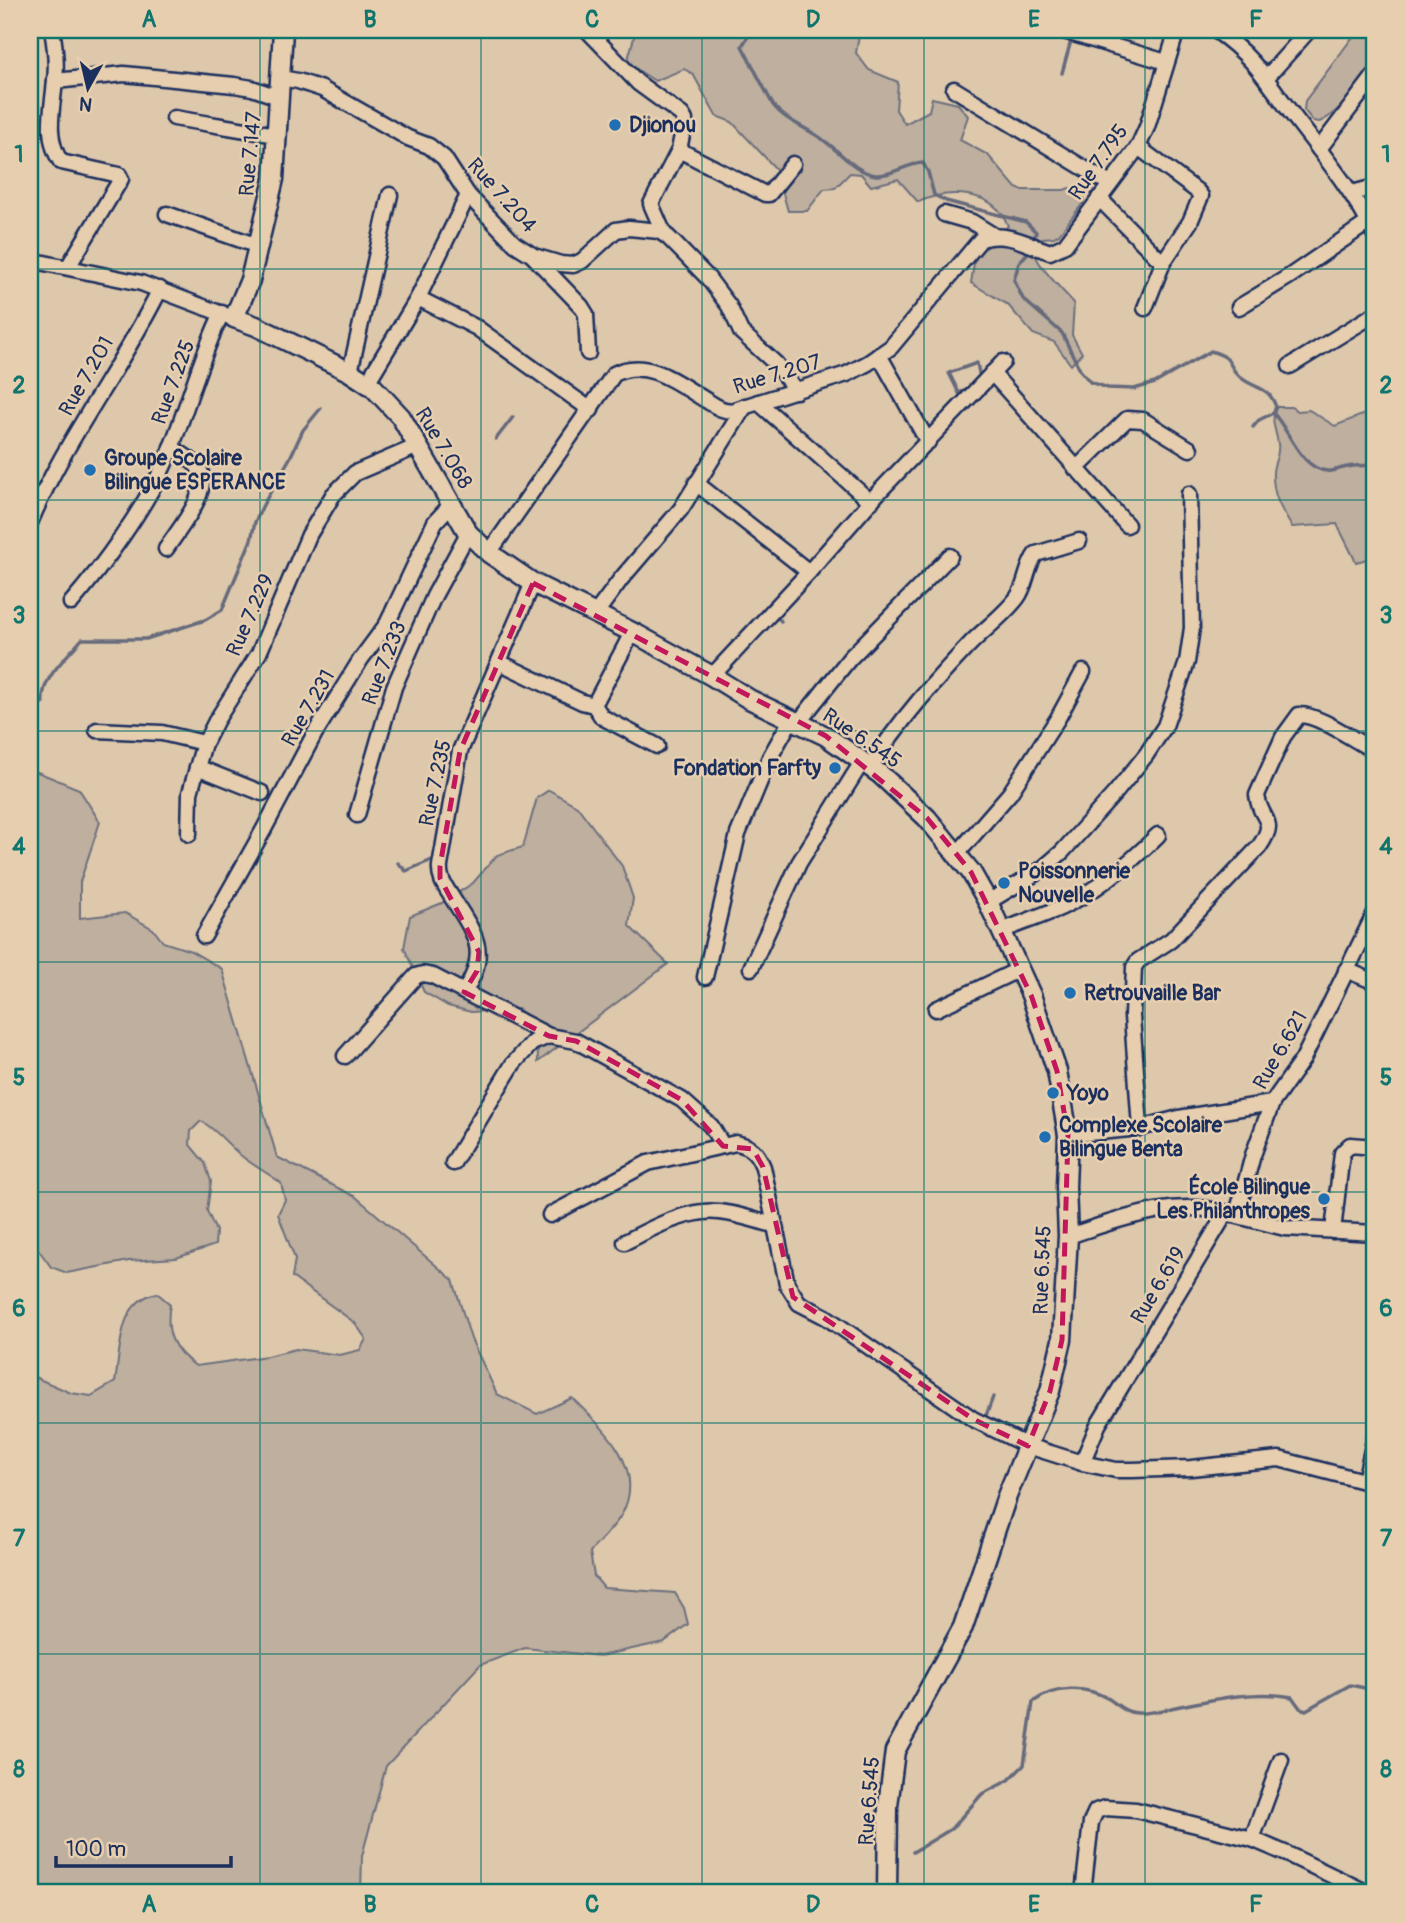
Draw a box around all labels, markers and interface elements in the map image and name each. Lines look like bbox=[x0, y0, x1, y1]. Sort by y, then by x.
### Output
text: A bbox=[142, 5, 157, 34]
text: B bbox=[363, 5, 377, 34]
text: C bbox=[585, 5, 599, 34]
text: D bbox=[806, 5, 820, 34]
text: E bbox=[1028, 5, 1040, 34]
text: F bbox=[1249, 5, 1263, 34]
north arrow bbox=[52, 52, 122, 122]
text: N bbox=[78, 91, 94, 117]
street label: Rue 7.147 bbox=[233, 111, 268, 197]
place label: Djionou bbox=[629, 112, 696, 139]
marker: Djionou bbox=[607, 117, 623, 133]
street label: Rue 7.795 bbox=[1062, 119, 1134, 206]
text: 1 bbox=[15, 140, 24, 169]
text: 1 bbox=[1382, 140, 1391, 169]
street label: Rue 7.204 bbox=[461, 152, 542, 238]
street label: Rue 7.201 bbox=[53, 332, 120, 421]
street label: Rue 7.225 bbox=[146, 336, 201, 428]
street label: Rue 7.207 bbox=[730, 348, 824, 401]
text: 2 bbox=[13, 371, 26, 400]
text: 2 bbox=[1380, 371, 1393, 400]
street label: Rue 7.068 bbox=[409, 403, 478, 494]
place label: Groupe Scolaire Bilingue ESPERANCE bbox=[104, 445, 286, 496]
marker: Groupe Scolaire Bilingue ESPERANCE bbox=[82, 462, 98, 478]
street label: Rue 7.229 bbox=[220, 570, 281, 661]
text: 3 bbox=[13, 601, 25, 630]
text: 3 bbox=[1380, 601, 1392, 630]
street label: Rue 7.233 bbox=[356, 617, 413, 709]
street label: Rue 7.231 bbox=[276, 665, 341, 752]
street label: Rue 6.545 bbox=[817, 702, 906, 775]
street label: Rue 7.235 bbox=[413, 737, 458, 829]
place label: Fondation Farfty bbox=[673, 755, 821, 782]
marker: Fondation Farfty bbox=[827, 760, 843, 776]
text: 4 bbox=[12, 832, 26, 861]
text: 4 bbox=[1379, 832, 1393, 861]
place label: Poissonnerie Nouvelle bbox=[1018, 858, 1131, 909]
marker: Poissonnerie Nouvelle bbox=[996, 875, 1012, 891]
place label: Retrouvaille Bar bbox=[1084, 980, 1221, 1007]
marker: Retrouvaille Bar bbox=[1062, 985, 1078, 1001]
street label: Rue 6.621 bbox=[1247, 1006, 1314, 1095]
text: 5 bbox=[13, 1063, 25, 1092]
text: 5 bbox=[1380, 1063, 1392, 1092]
place label: Yoyo bbox=[1066, 1080, 1110, 1107]
marker: Yoyo bbox=[1045, 1085, 1061, 1101]
place label: Complexe Scolaire Bilingue Benta bbox=[1059, 1112, 1223, 1163]
marker: Complexe Scolaire Bilingue Benta bbox=[1037, 1129, 1053, 1145]
place label: École Bilingue Les Philanthropes bbox=[1156, 1173, 1311, 1225]
marker: École Bilingue Les Philanthropes bbox=[1316, 1191, 1332, 1207]
street label: Rue 6.545 bbox=[1027, 1225, 1058, 1315]
street label: Rue 6.619 bbox=[1125, 1242, 1192, 1329]
text: 6 bbox=[12, 1294, 26, 1323]
text: 6 bbox=[1379, 1294, 1393, 1323]
text: 7 bbox=[13, 1524, 26, 1553]
text: 7 bbox=[1380, 1524, 1393, 1553]
text: 8 bbox=[13, 1755, 25, 1784]
street label: Rue 6.545 bbox=[853, 1755, 886, 1847]
text: 8 bbox=[1380, 1755, 1392, 1784]
scale bar bbox=[56, 1825, 231, 1869]
text: 100 m bbox=[66, 1836, 126, 1863]
text: A bbox=[142, 1890, 157, 1919]
text: B bbox=[363, 1890, 377, 1919]
text: C bbox=[585, 1890, 599, 1919]
text: D bbox=[806, 1890, 820, 1919]
text: E bbox=[1028, 1890, 1040, 1919]
text: F bbox=[1249, 1890, 1263, 1919]

